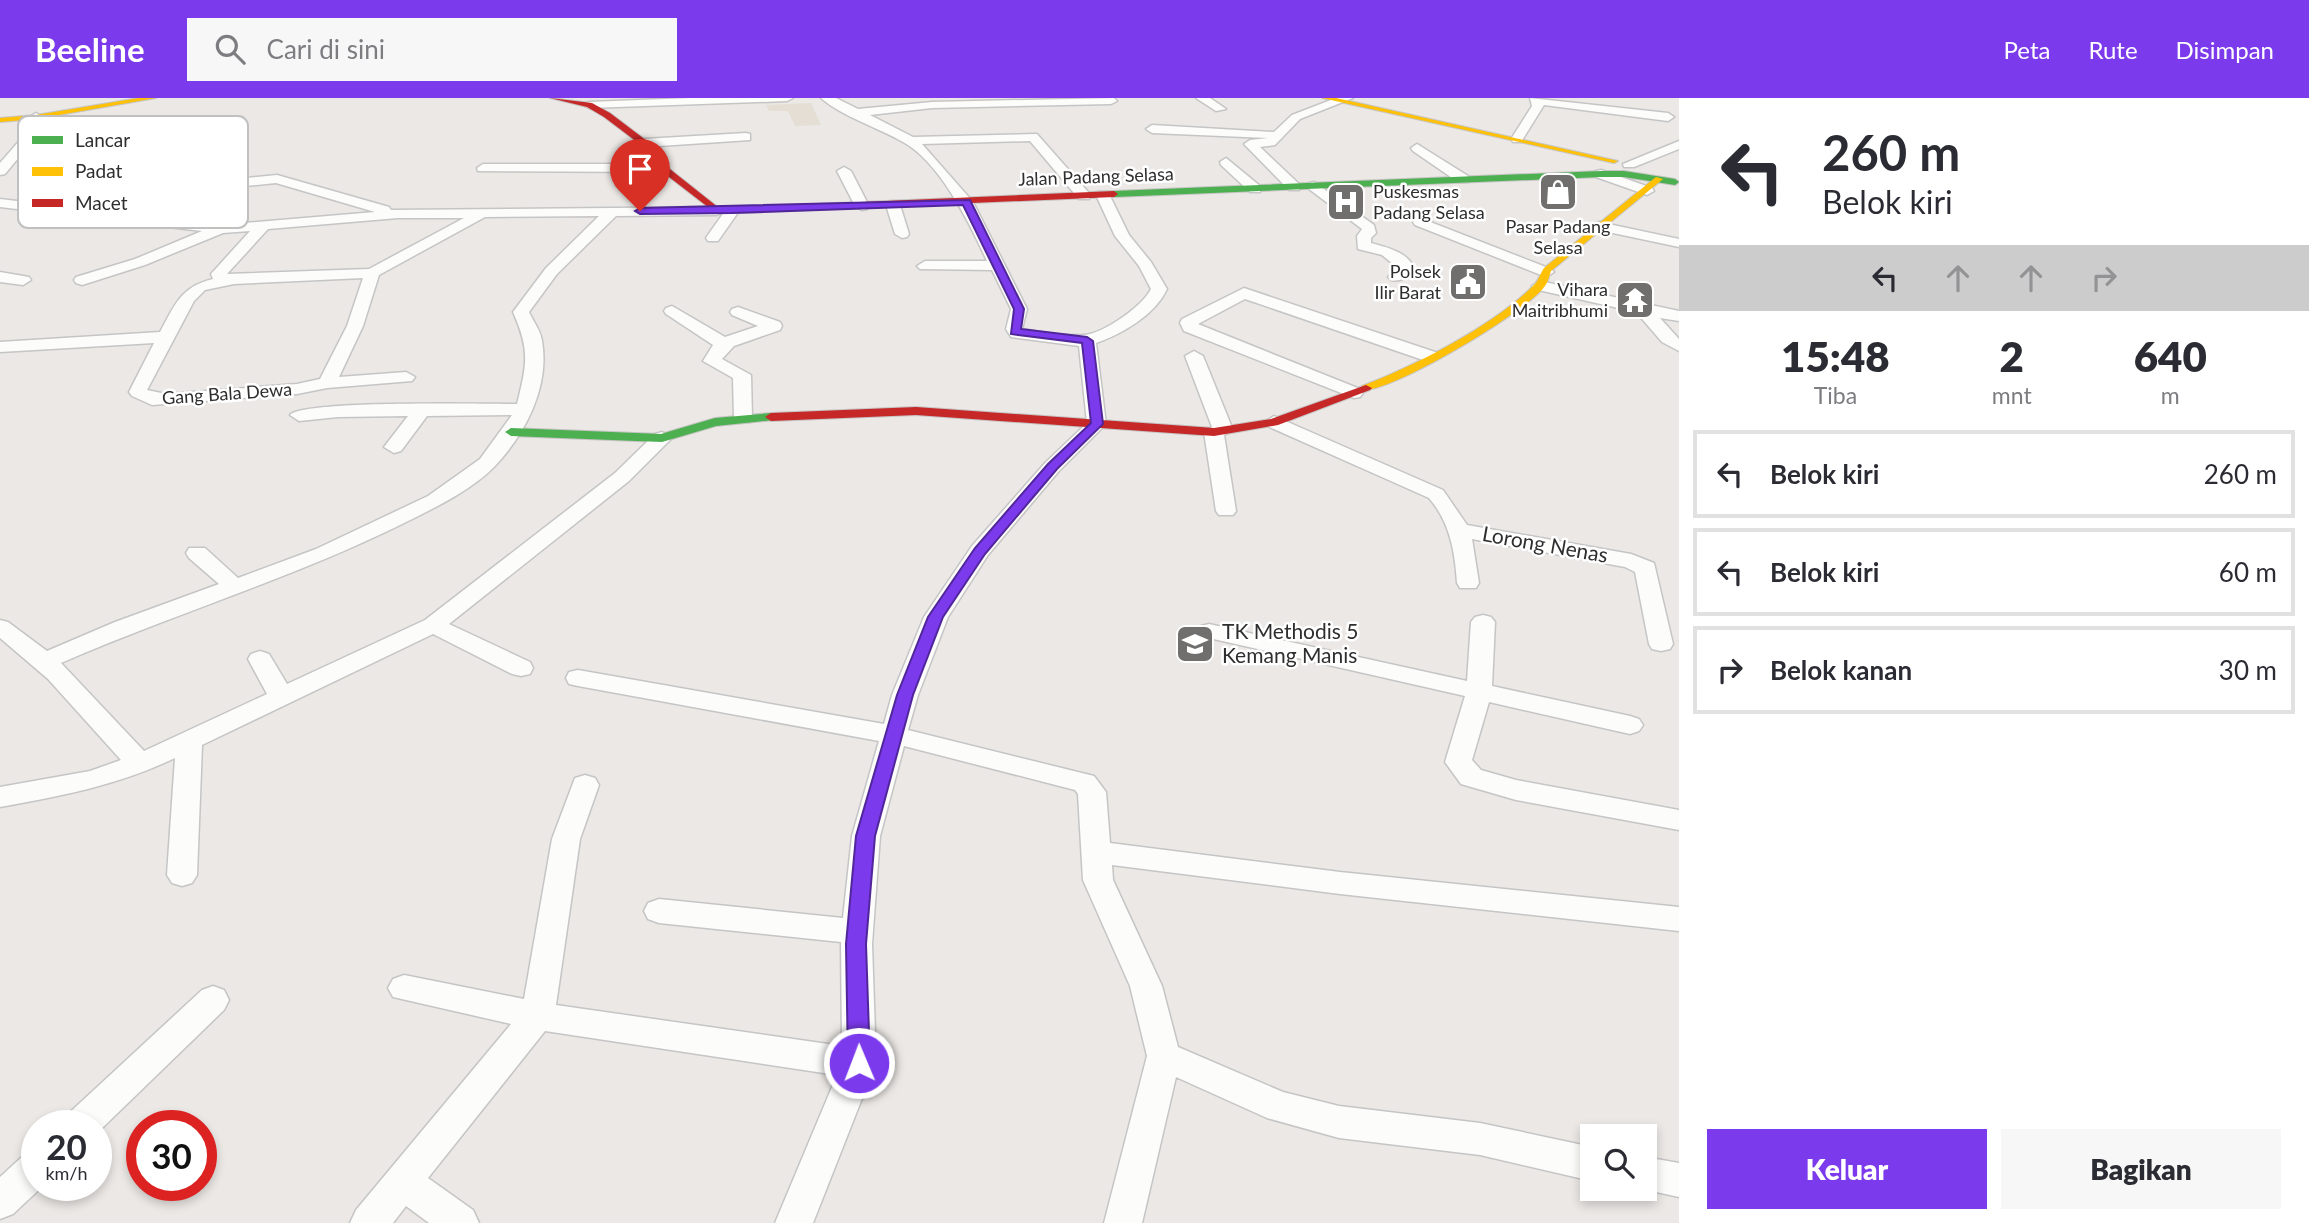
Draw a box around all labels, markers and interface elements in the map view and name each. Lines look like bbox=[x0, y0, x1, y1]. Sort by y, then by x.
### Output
search box bbox=[187, 18, 677, 81]
text: Beeline bbox=[35, 29, 145, 69]
icon: search bbox=[211, 30, 249, 68]
text: Cari di sini bbox=[267, 33, 385, 65]
text: Peta bbox=[2004, 35, 2050, 64]
text: Rute bbox=[2088, 35, 2138, 64]
text: Disimpan bbox=[2176, 35, 2274, 64]
legend bbox=[18, 116, 248, 228]
text: 260 m bbox=[1822, 123, 1960, 181]
icon: left bbox=[1707, 126, 1798, 217]
text: Lancar bbox=[75, 128, 130, 151]
pin bbox=[610, 139, 670, 211]
icon: arrive bbox=[621, 150, 659, 188]
text: Padat bbox=[75, 159, 123, 182]
street label: Jalan Padang Selasa bbox=[1018, 162, 1174, 190]
shop icon: Pasar Padang Selasa bbox=[1537, 171, 1579, 213]
place label: Puskesmas Padang Selasa bbox=[1373, 180, 1485, 223]
hospital icon: Puskesmas Padang Selasa bbox=[1325, 181, 1367, 223]
text: Belok kiri bbox=[1822, 182, 1953, 221]
text: Macet bbox=[75, 191, 128, 214]
place label: Pasar Padang Selasa bbox=[1506, 215, 1610, 258]
icon: left bbox=[1866, 259, 1904, 297]
icon: ahead bbox=[1939, 259, 1977, 297]
icon: ahead bbox=[2012, 259, 2050, 297]
icon: right bbox=[2085, 259, 2123, 297]
place label: Polsek Ilir Barat bbox=[1375, 260, 1442, 303]
public building icon: Polsek Ilir Barat bbox=[1447, 261, 1489, 303]
place label: Vihara Maitribhumi bbox=[1512, 278, 1608, 321]
temple icon: Vihara Maitribhumi bbox=[1614, 279, 1656, 321]
text: 15:48 bbox=[1781, 331, 1890, 381]
text: 2 bbox=[2000, 331, 2024, 381]
text: 640 bbox=[2134, 331, 2207, 381]
street label: Gang Bala Dewa bbox=[161, 377, 293, 409]
text: Tiba bbox=[1814, 381, 1857, 409]
text: mnt bbox=[1992, 381, 2032, 409]
text: m bbox=[2161, 381, 2180, 409]
icon: left bbox=[1711, 455, 1749, 493]
text: Belok kiri bbox=[1770, 458, 1879, 490]
text: 260 m bbox=[2204, 458, 2277, 490]
street label: Lorong Nenas bbox=[1481, 520, 1610, 567]
icon: left bbox=[1711, 553, 1749, 591]
text: Belok kiri bbox=[1770, 556, 1879, 588]
text: 60 m bbox=[2219, 556, 2277, 588]
place label: TK Methodis 5 Kemang Manis bbox=[1222, 618, 1358, 667]
school or university icon: TK Methodis 5 Kemang Manis bbox=[1174, 623, 1216, 665]
icon: right bbox=[1711, 651, 1749, 689]
text: Belok kanan bbox=[1770, 654, 1912, 686]
text: 30 m bbox=[2219, 654, 2277, 686]
position arrow bbox=[822, 1026, 896, 1100]
speed limit sign: 30 bbox=[126, 1110, 217, 1201]
map controls bbox=[1580, 1124, 1657, 1201]
button: search bbox=[1580, 1124, 1657, 1201]
text: 20 bbox=[46, 1125, 87, 1167]
button: Keluar bbox=[1707, 1129, 1987, 1209]
button: Bagikan bbox=[2001, 1129, 2281, 1209]
text: km/h bbox=[45, 1162, 88, 1184]

